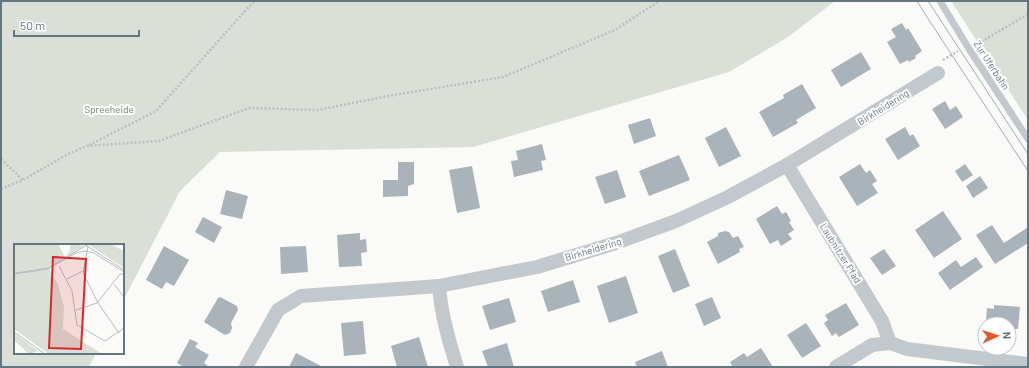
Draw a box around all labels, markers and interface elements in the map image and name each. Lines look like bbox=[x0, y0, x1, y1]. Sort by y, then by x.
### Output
scale bar bbox=[14, 12, 139, 38]
text: 50 m bbox=[20, 18, 45, 32]
street label: Zur Uferbahn bbox=[972, 38, 1012, 92]
street label: Birkheidering bbox=[855, 86, 911, 128]
park label: Spreeheide bbox=[84, 103, 134, 115]
street label: Laubnitzer Pfad bbox=[818, 221, 864, 285]
street label: Birkheidering bbox=[563, 235, 623, 263]
inset map bbox=[14, 244, 124, 354]
north arrow bbox=[977, 316, 1017, 356]
text: N bbox=[1001, 331, 1014, 339]

